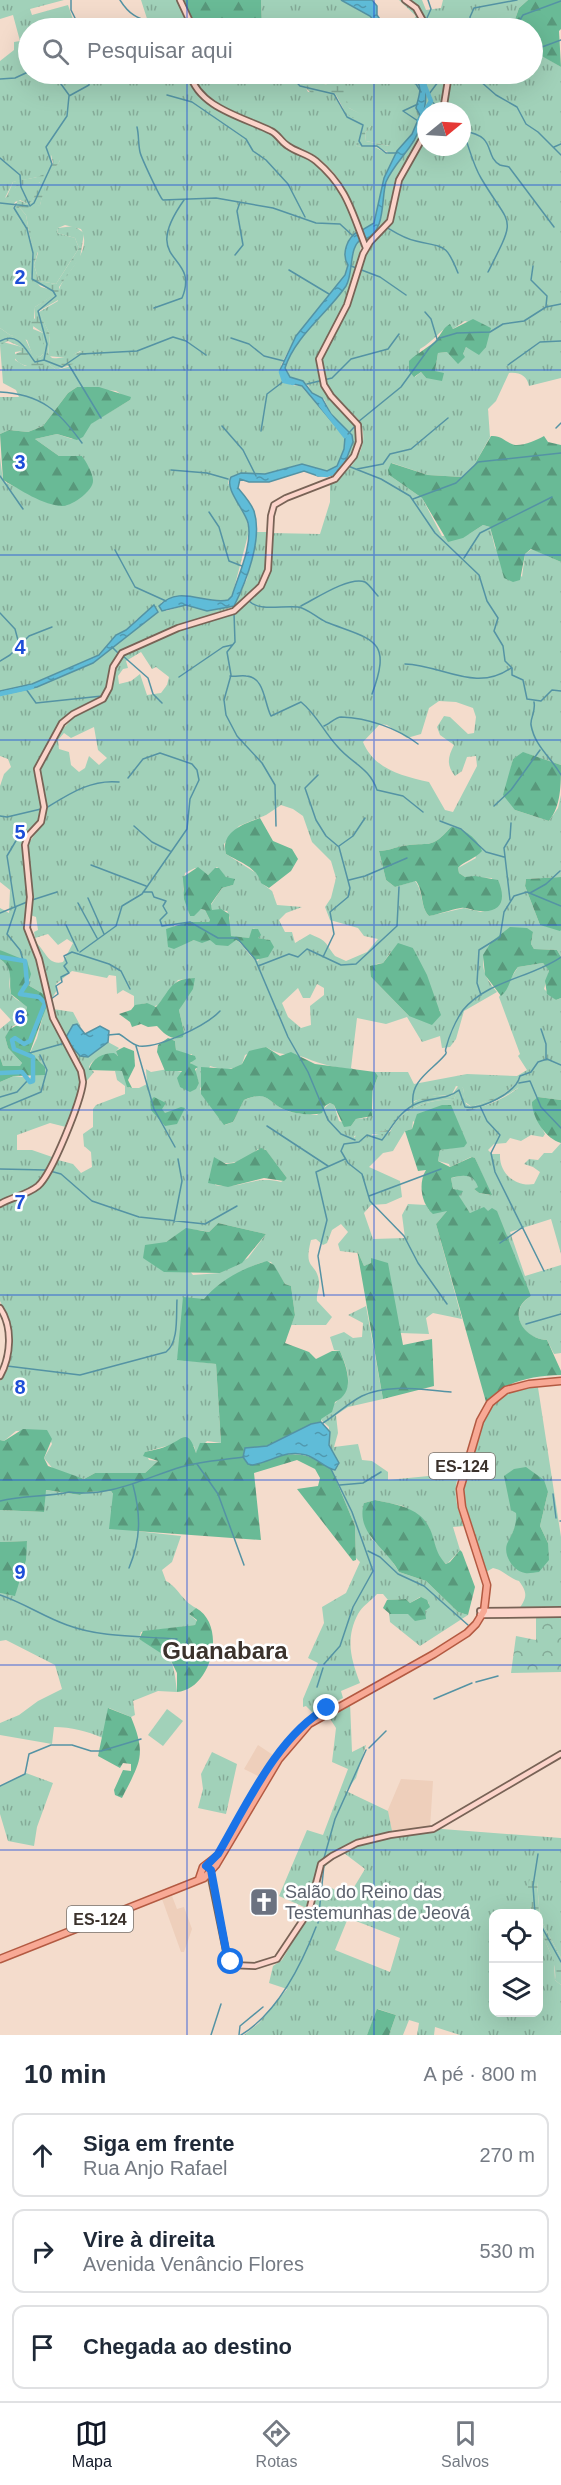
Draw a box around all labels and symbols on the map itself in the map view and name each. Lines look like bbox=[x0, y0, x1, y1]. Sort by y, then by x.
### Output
north arrow bbox=[417, 102, 471, 156]
text: 2 bbox=[14, 266, 26, 288]
text: 3 bbox=[14, 451, 26, 473]
text: 4 bbox=[14, 636, 26, 658]
text: 5 bbox=[14, 821, 26, 843]
text: 6 bbox=[14, 1006, 26, 1028]
text: 7 bbox=[14, 1191, 26, 1213]
text: 8 bbox=[14, 1376, 26, 1398]
road number: ES-124 bbox=[429, 1453, 495, 1479]
text: 9 bbox=[14, 1561, 26, 1583]
district label: Guanabara bbox=[162, 1637, 288, 1664]
route end bbox=[313, 1694, 339, 1720]
place label: Salão do Reino das Testemunhas de Jeová bbox=[285, 1882, 471, 1923]
church icon: Salão do Reino das Testemunhas de Jeová bbox=[248, 1886, 280, 1918]
road number: ES-124 bbox=[67, 1906, 133, 1932]
route start bbox=[217, 1948, 243, 1974]

